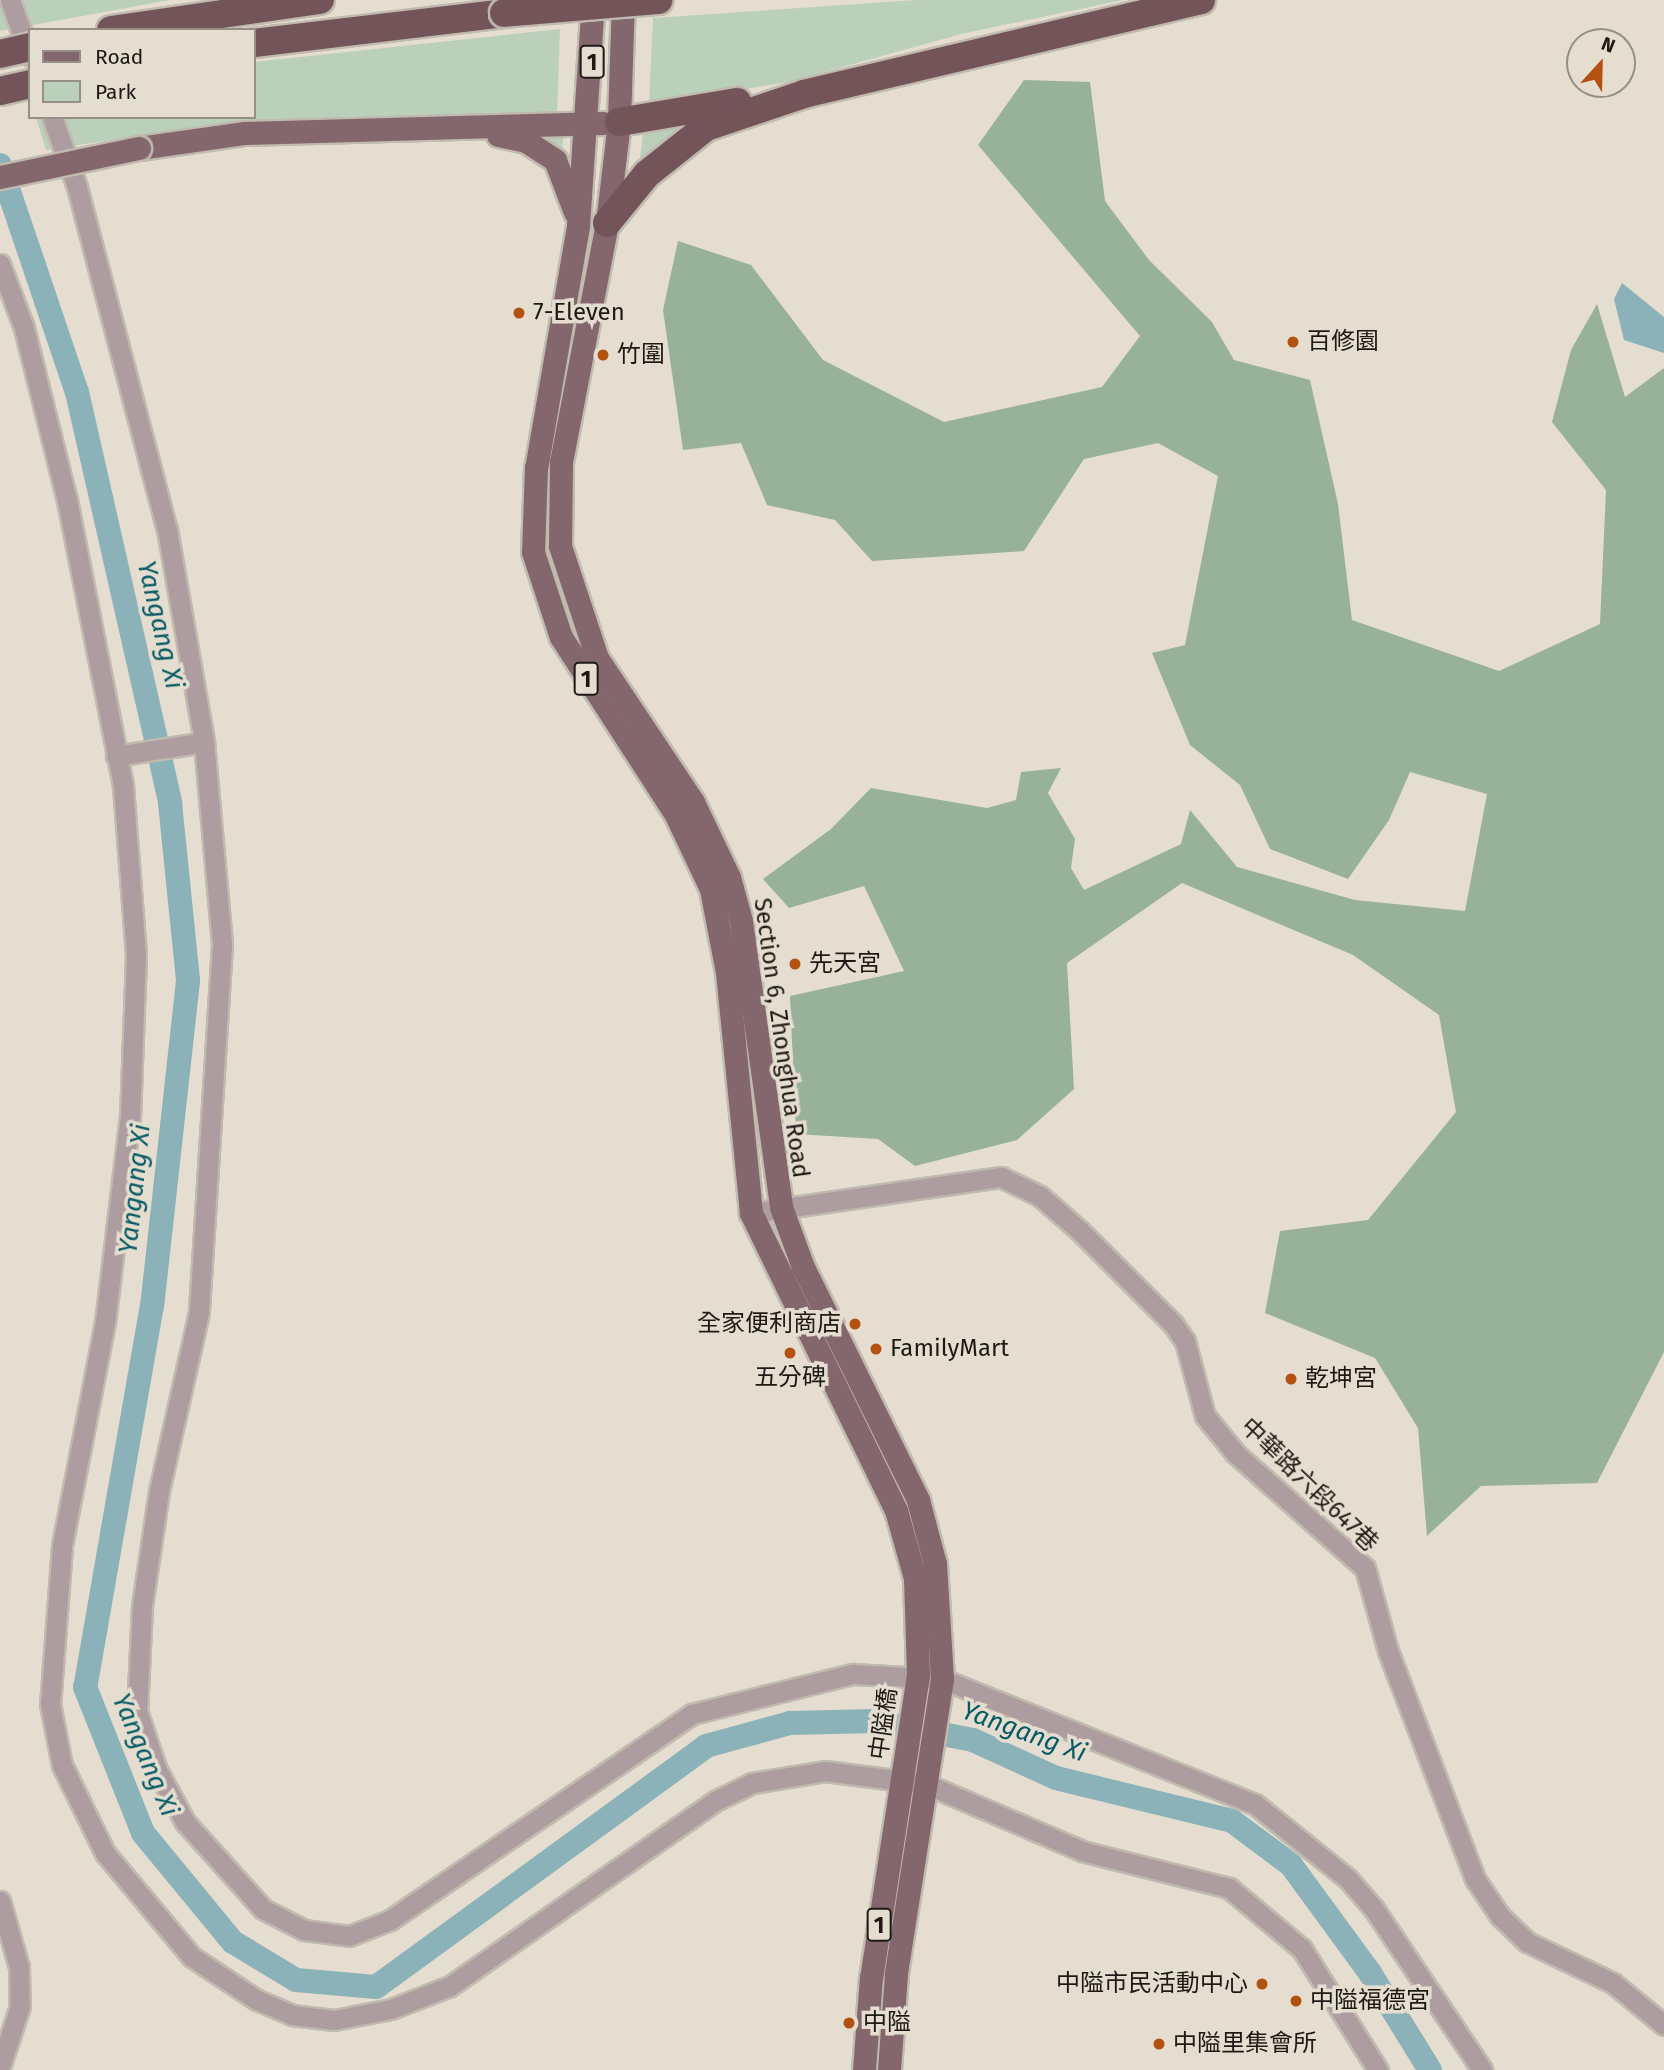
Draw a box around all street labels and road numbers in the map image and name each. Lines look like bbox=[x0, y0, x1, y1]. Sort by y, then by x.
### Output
road number: 1 bbox=[578, 43, 606, 82]
road number: 1 bbox=[572, 660, 600, 698]
street label: Section 6, Zhonghua Road bbox=[747, 896, 815, 1180]
street label: 中華路六段647巷 bbox=[1234, 1412, 1384, 1558]
street label: 中隘橋 bbox=[865, 1686, 903, 1762]
road number: 1 bbox=[865, 1906, 893, 1944]

